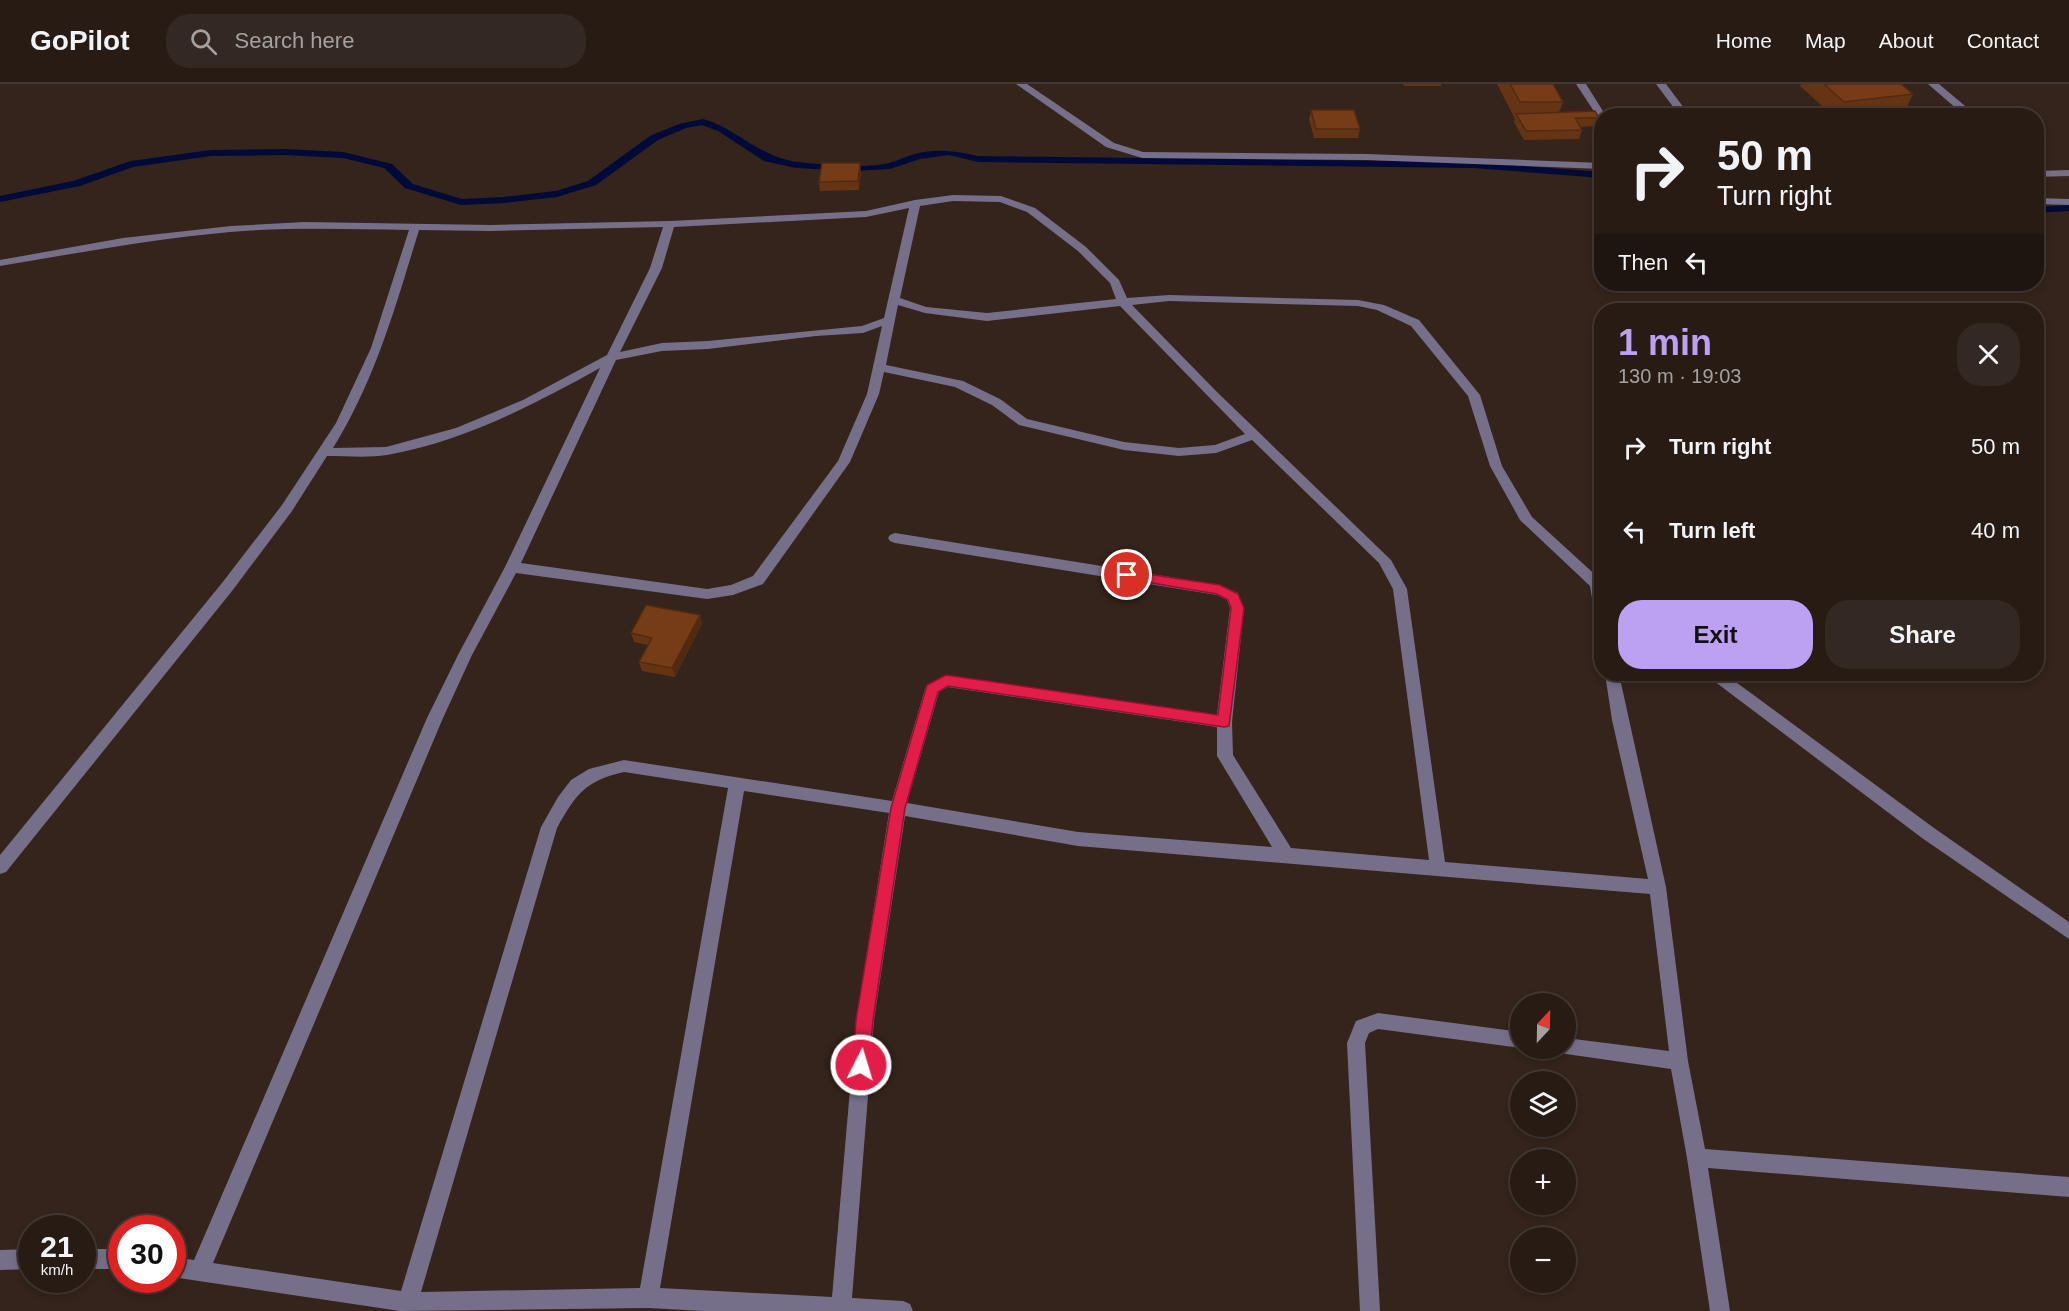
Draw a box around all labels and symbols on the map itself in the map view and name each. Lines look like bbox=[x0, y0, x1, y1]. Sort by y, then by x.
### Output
pin bbox=[1101, 549, 1152, 600]
north arrow bbox=[1510, 993, 1576, 1059]
position arrow bbox=[829, 1033, 893, 1097]
speed limit sign: 30 bbox=[108, 1215, 186, 1293]

